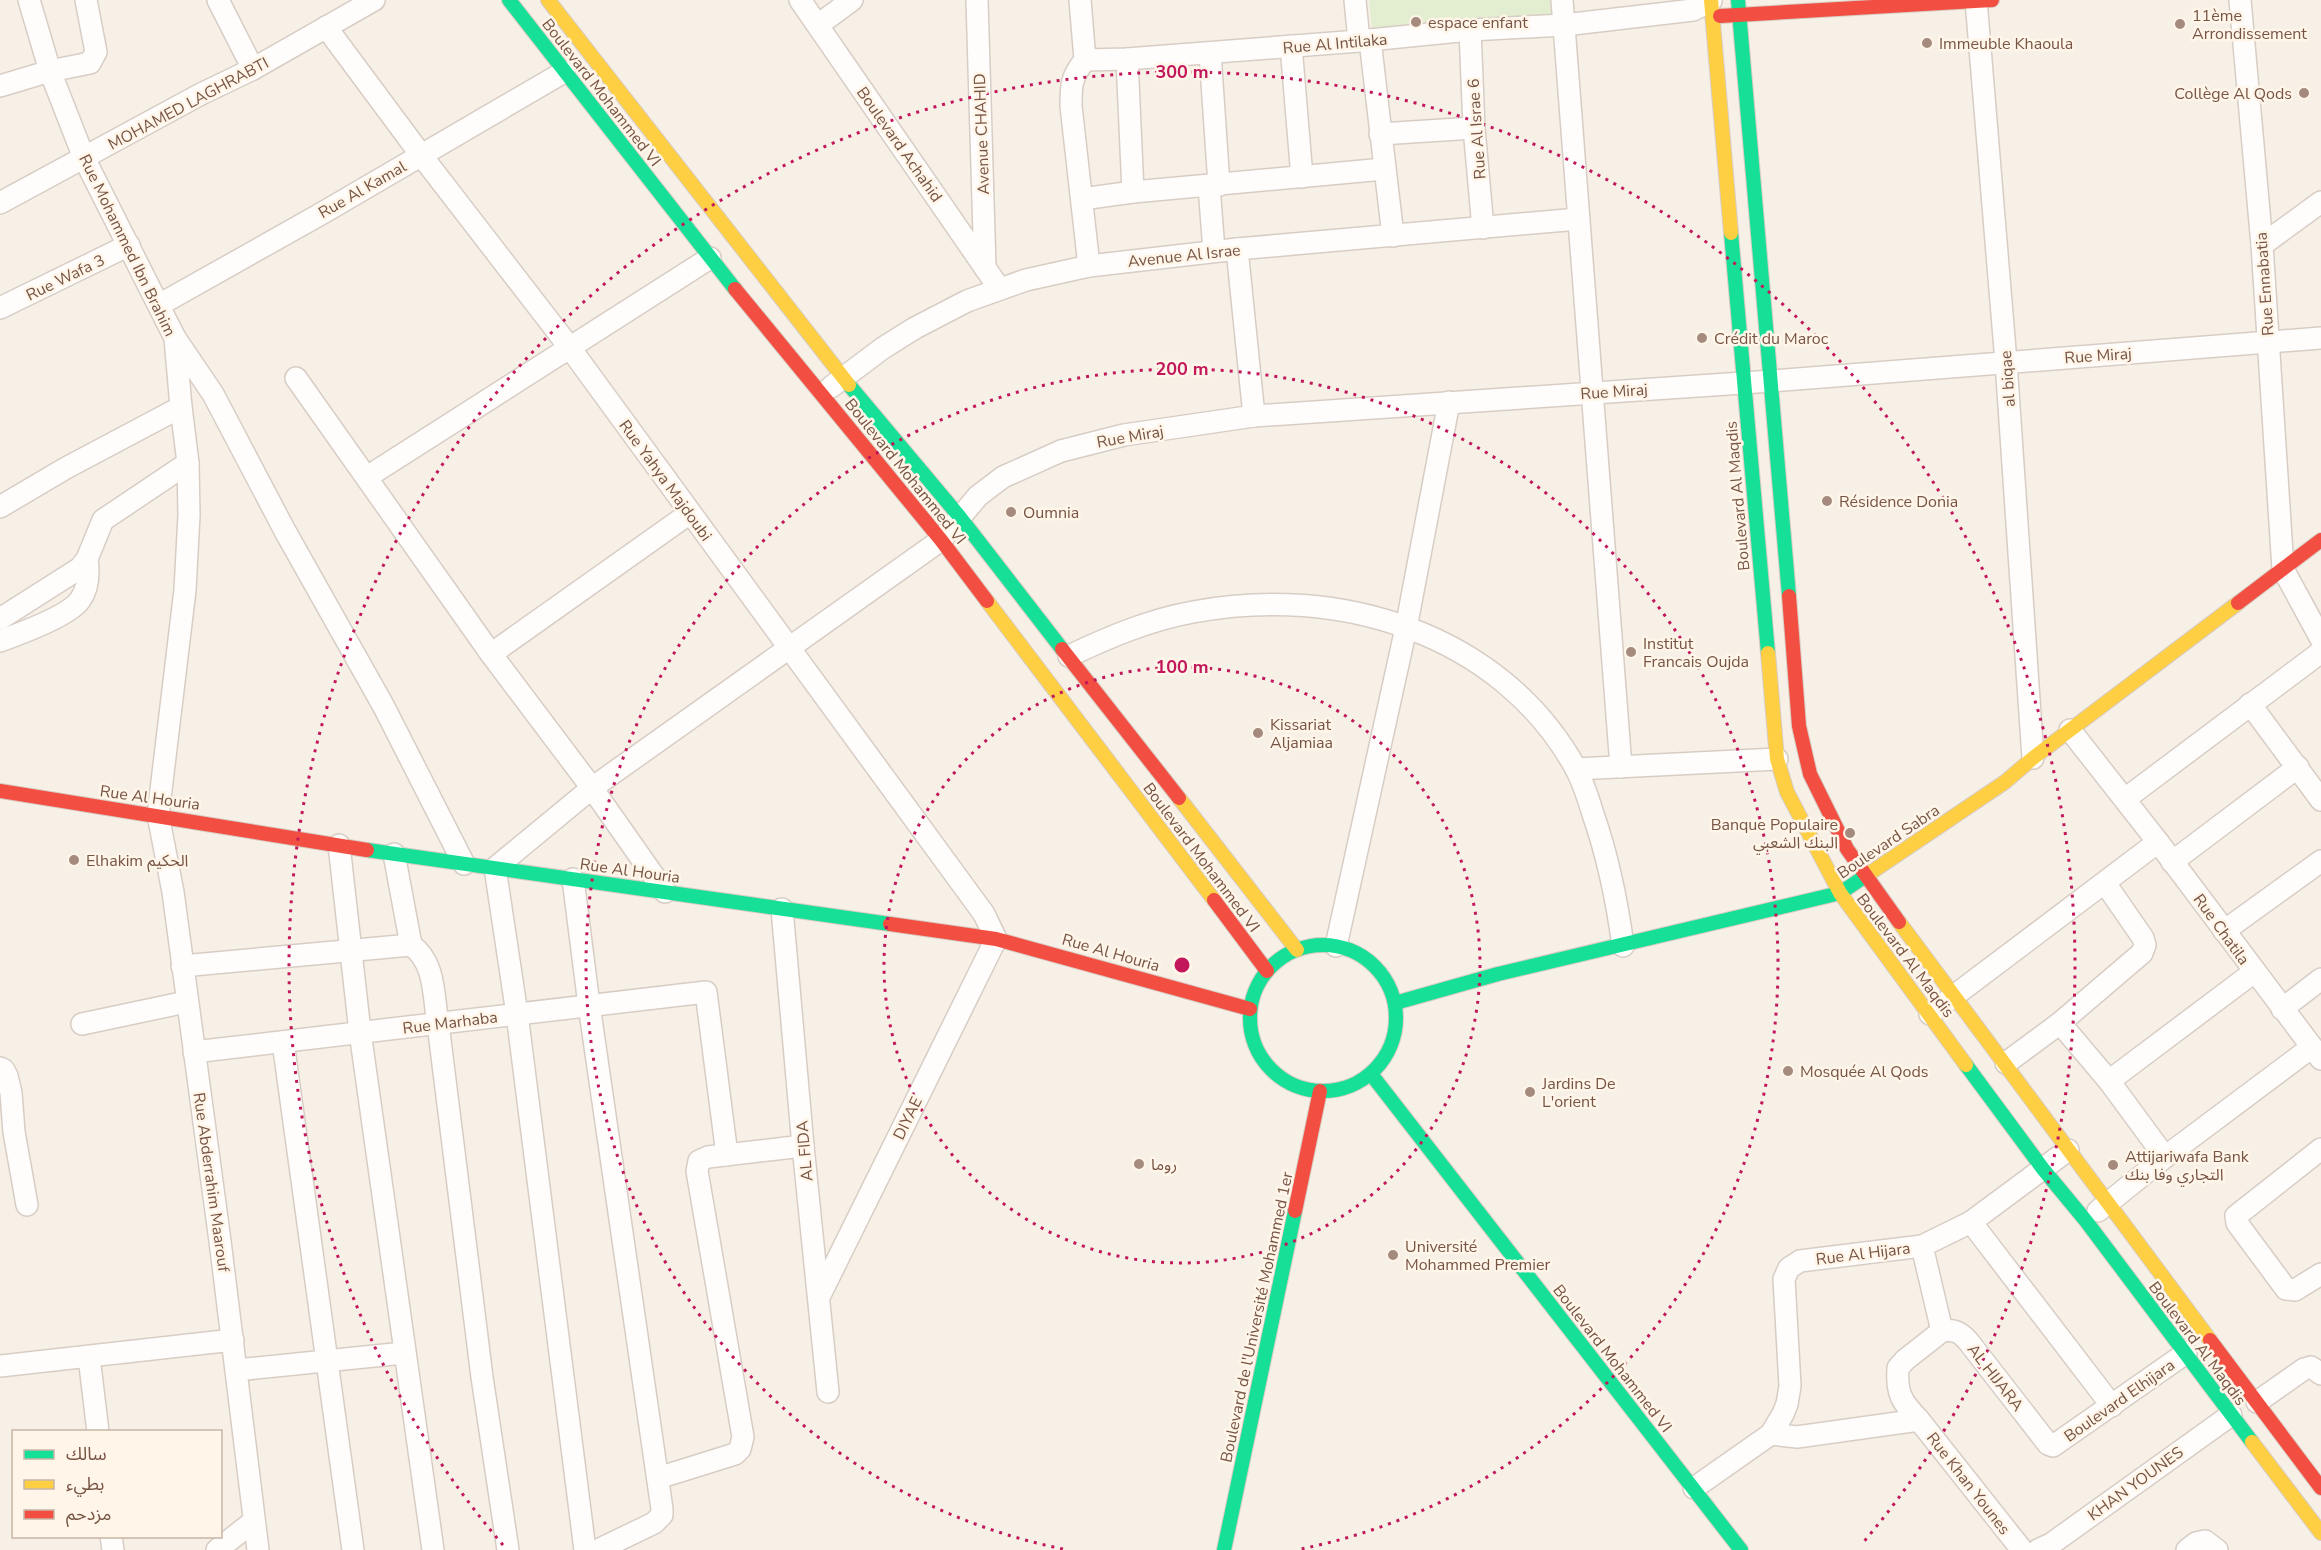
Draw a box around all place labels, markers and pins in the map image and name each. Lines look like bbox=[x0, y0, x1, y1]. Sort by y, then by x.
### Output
place label: 11ème Arrondissement bbox=[2192, 5, 2307, 45]
place label: espace enfant bbox=[1428, 12, 1528, 34]
marker: espace enfant bbox=[1409, 15, 1423, 29]
marker: 11ème Arrondissement bbox=[2173, 17, 2187, 31]
place label: Immeuble Khaoula bbox=[1939, 33, 2073, 55]
marker: Immeuble Khaoula bbox=[1920, 36, 1934, 50]
place label: Collège Al Qods bbox=[2174, 83, 2292, 105]
marker: Collège Al Qods bbox=[2297, 86, 2311, 100]
place label: Crédit du Maroc bbox=[1714, 328, 1829, 350]
marker: Crédit du Maroc bbox=[1695, 331, 1709, 345]
place label: Résidence Donia bbox=[1839, 491, 1958, 513]
marker: Résidence Donia bbox=[1820, 494, 1834, 508]
place label: Oumnia bbox=[1023, 502, 1079, 524]
marker: Oumnia bbox=[1004, 505, 1018, 519]
place label: Institut Francais Oujda bbox=[1643, 633, 1749, 673]
marker: Institut Francais Oujda bbox=[1624, 645, 1638, 659]
place label: Kissariat Aljamiaa bbox=[1270, 714, 1333, 754]
marker: Kissariat Aljamiaa bbox=[1251, 726, 1265, 740]
place label: Banque Populaire البنك الشعبي bbox=[1711, 814, 1838, 855]
marker: Banque Populaire البنك الشعبي bbox=[1843, 826, 1857, 840]
place label: Elhakim الحكيم bbox=[86, 850, 188, 873]
marker: Elhakim الحكيم bbox=[67, 853, 81, 867]
centre of rings bbox=[1172, 955, 1192, 975]
place label: Mosquée Al Qods bbox=[1800, 1061, 1928, 1083]
marker: Mosquée Al Qods bbox=[1781, 1064, 1795, 1078]
place label: Jardins De L'orient bbox=[1541, 1073, 1616, 1113]
marker: Jardins De L'orient bbox=[1523, 1085, 1537, 1099]
place label: Attijariwafa Bank التجاري وفا بنك bbox=[2125, 1146, 2250, 1187]
place label: روما bbox=[1151, 1154, 1177, 1176]
marker: روما bbox=[1132, 1157, 1146, 1171]
marker: Attijariwafa Bank التجاري وفا بنك bbox=[2106, 1158, 2120, 1172]
place label: Université Mohammed Premier bbox=[1405, 1236, 1551, 1276]
marker: Université Mohammed Premier bbox=[1386, 1248, 1400, 1262]

